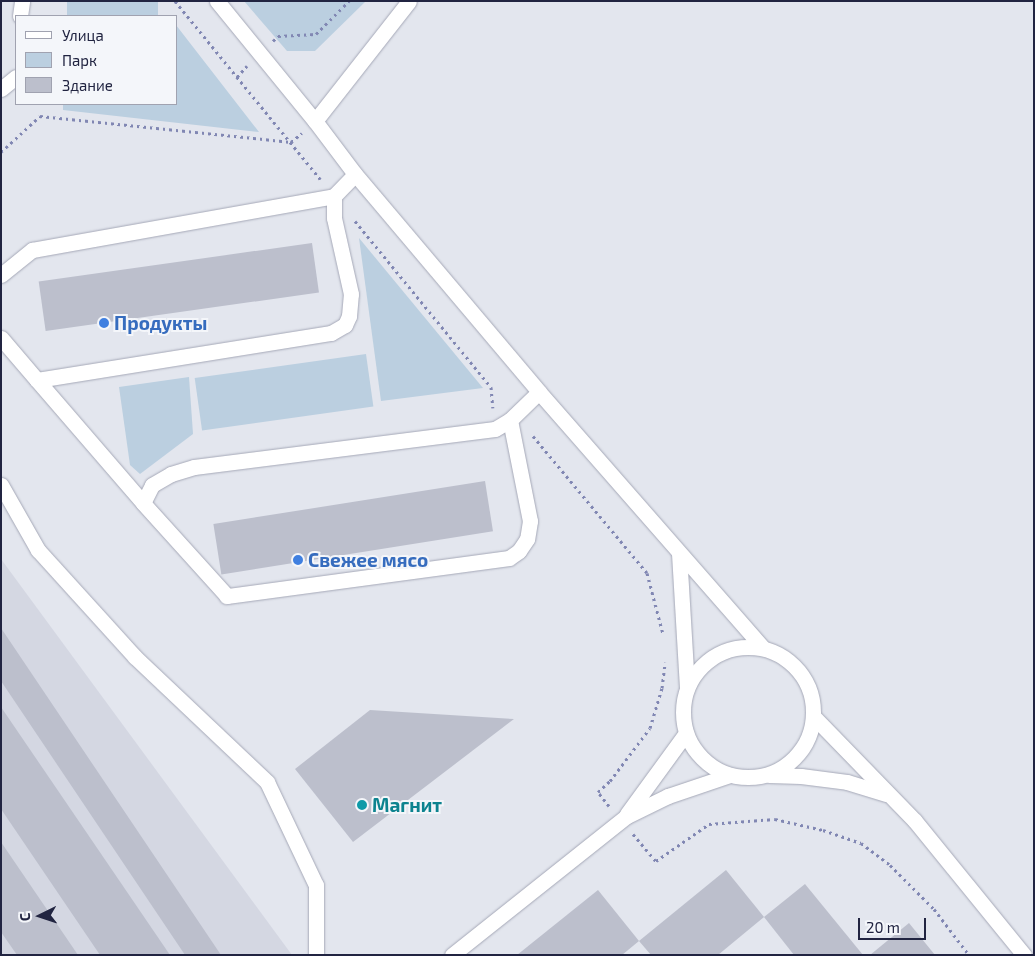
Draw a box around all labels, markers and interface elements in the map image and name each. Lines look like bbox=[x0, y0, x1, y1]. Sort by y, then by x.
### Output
legend bbox=[15, 15, 178, 105]
text: Улица bbox=[62, 26, 104, 44]
text: Парк bbox=[62, 51, 97, 69]
text: Здание bbox=[62, 76, 113, 94]
place label: Продукты bbox=[114, 312, 207, 334]
marker: Продукты bbox=[98, 317, 110, 329]
place label: Свежее мясо bbox=[308, 549, 428, 571]
marker: Свежее мясо bbox=[292, 554, 304, 566]
place label: Магнит bbox=[372, 794, 442, 816]
marker: Магнит bbox=[356, 799, 368, 811]
north arrow bbox=[15, 891, 65, 941]
scale bar bbox=[860, 908, 928, 940]
text: С bbox=[16, 912, 33, 922]
text: 20 m bbox=[866, 918, 900, 936]

